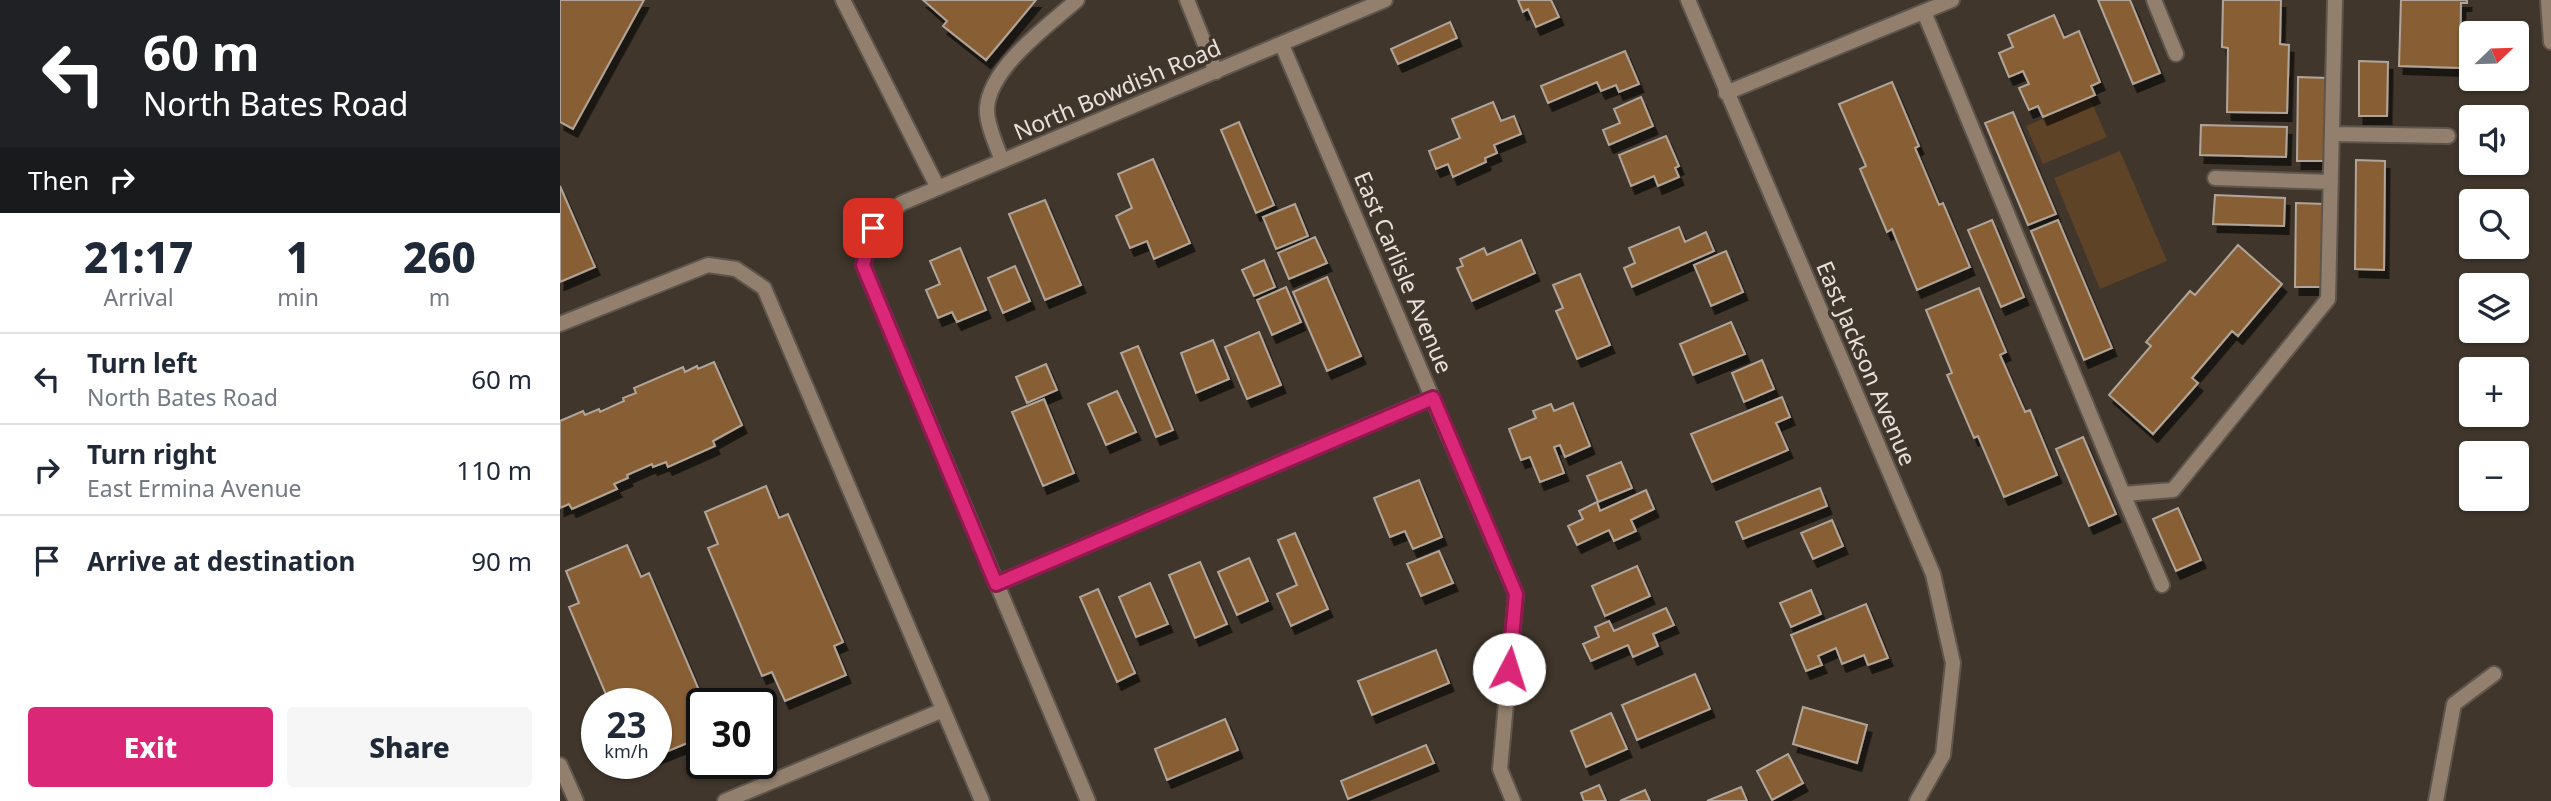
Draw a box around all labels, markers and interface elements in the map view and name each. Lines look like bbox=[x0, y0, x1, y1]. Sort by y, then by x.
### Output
text: 60 m bbox=[143, 19, 260, 85]
north arrow bbox=[2459, 21, 2529, 91]
map controls bbox=[2459, 21, 2529, 511]
icon: left bbox=[28, 28, 119, 119]
street label: North Bowdish Road bbox=[1008, 31, 1226, 147]
text: North Bates Road bbox=[143, 82, 408, 125]
button: sound bbox=[2459, 105, 2529, 175]
icon: right bbox=[103, 161, 141, 199]
text: Then bbox=[28, 162, 89, 198]
street label: East Carlisle Avenue bbox=[1347, 166, 1461, 378]
button: search bbox=[2459, 189, 2529, 259]
pin bbox=[843, 198, 903, 258]
icon: arrive bbox=[854, 209, 892, 247]
text: 21:17 bbox=[84, 228, 193, 285]
text: 1 bbox=[286, 228, 310, 285]
text: 260 bbox=[403, 228, 476, 285]
street label: East Jackson Avenue bbox=[1809, 256, 1925, 470]
button: layers bbox=[2459, 273, 2529, 343]
text: Arrival bbox=[104, 281, 174, 313]
text: min bbox=[277, 281, 319, 313]
text: m bbox=[429, 281, 450, 313]
text: Turn left bbox=[87, 345, 198, 381]
button: + bbox=[2459, 357, 2529, 427]
icon: left bbox=[28, 360, 66, 398]
text: 60 m bbox=[471, 361, 532, 397]
text: North Bates Road bbox=[87, 381, 278, 413]
text: Turn right bbox=[87, 436, 217, 472]
button: − bbox=[2459, 441, 2529, 511]
icon: right bbox=[28, 451, 66, 489]
text: 110 m bbox=[456, 452, 532, 488]
text: East Ermina Avenue bbox=[87, 472, 302, 504]
icon: arrive bbox=[28, 542, 66, 580]
text: Arrive at destination bbox=[87, 543, 356, 579]
text: 90 m bbox=[471, 543, 532, 579]
position arrow bbox=[1472, 632, 1546, 706]
speed limit sign: 30 bbox=[686, 688, 777, 779]
text: 23 bbox=[606, 701, 647, 748]
button: Exit bbox=[28, 707, 273, 787]
button: Share bbox=[287, 707, 532, 787]
text: km/h bbox=[604, 739, 649, 763]

